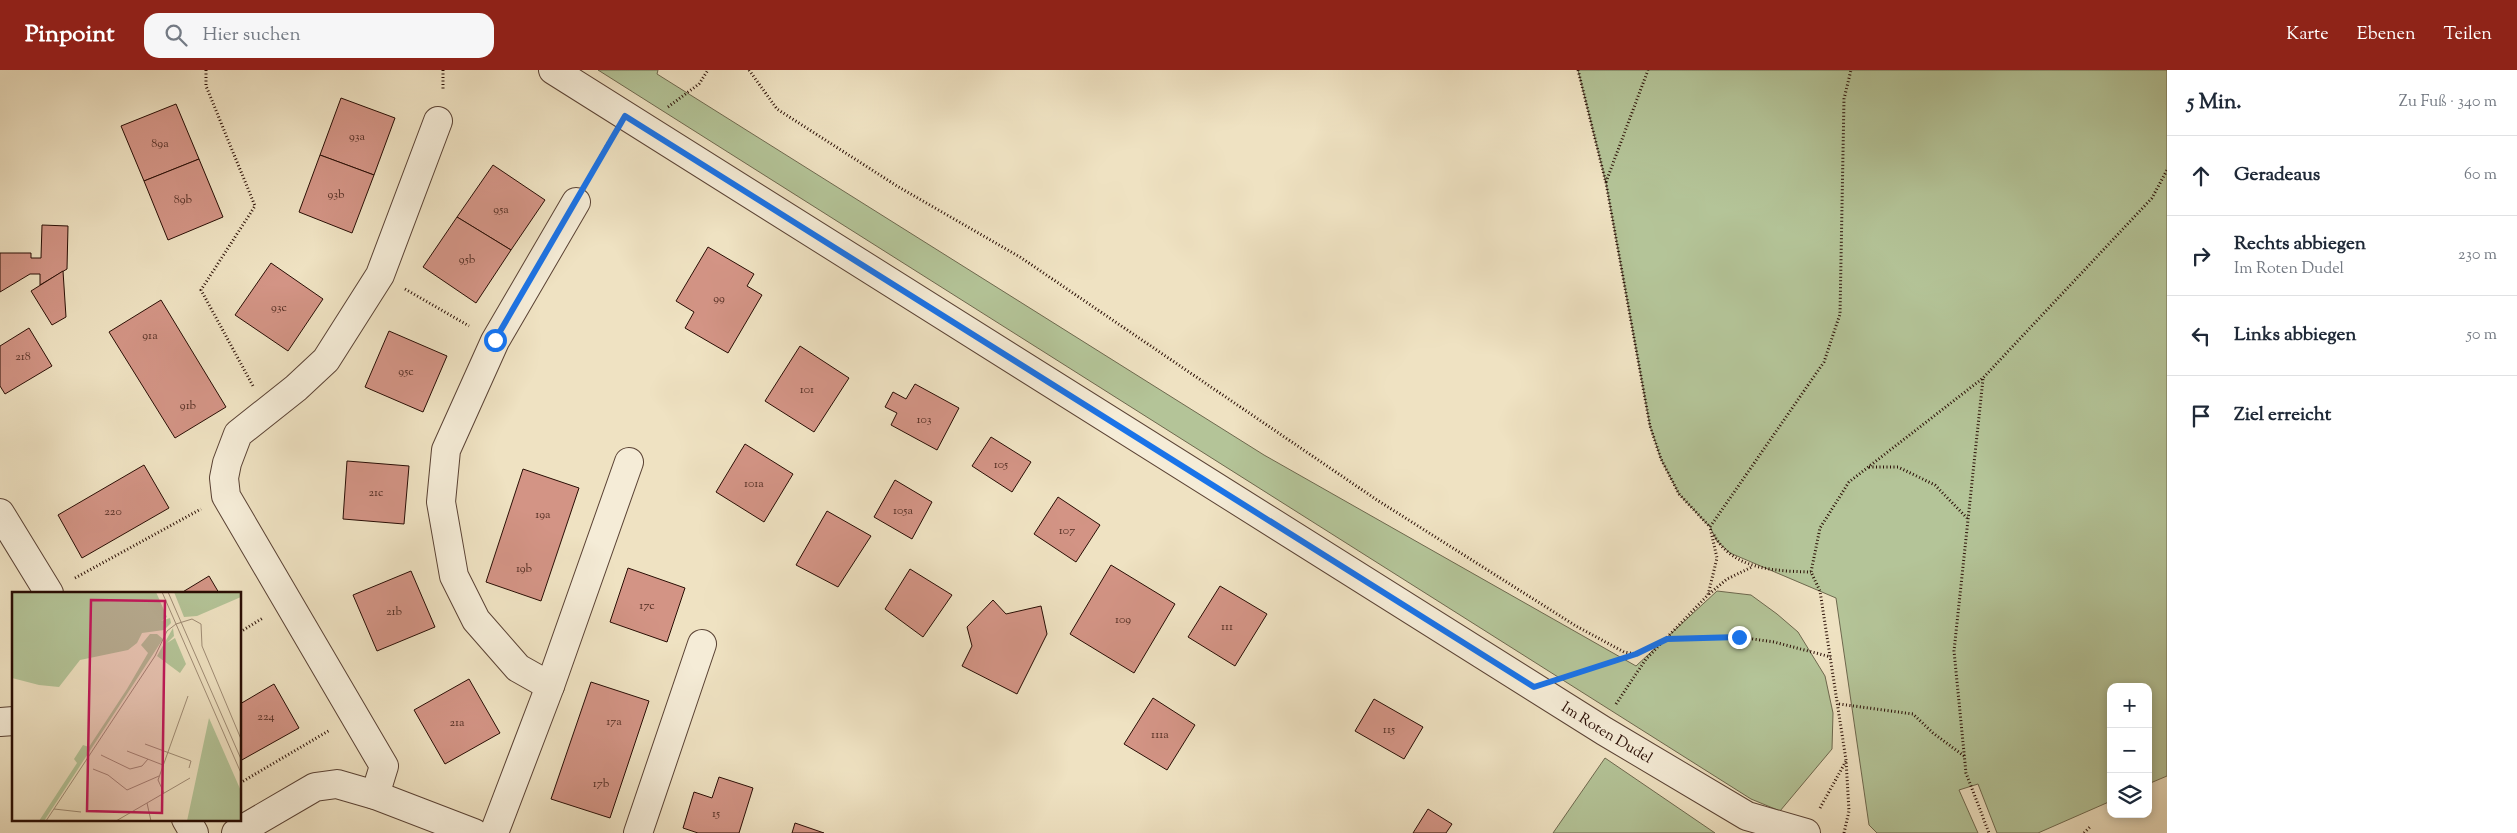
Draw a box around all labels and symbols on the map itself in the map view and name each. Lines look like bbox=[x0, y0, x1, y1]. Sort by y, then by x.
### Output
house number: 93a bbox=[349, 128, 366, 146]
house number: 89a bbox=[151, 135, 169, 153]
house number: 93b bbox=[327, 186, 345, 204]
house number: 89b bbox=[174, 191, 193, 209]
house number: 95a bbox=[493, 201, 509, 219]
house number: 95b bbox=[459, 251, 476, 269]
house number: 99 bbox=[713, 290, 725, 308]
house number: 93c bbox=[271, 299, 288, 317]
house number: 91a bbox=[142, 327, 158, 345]
route start bbox=[484, 329, 507, 352]
house number: 218 bbox=[15, 348, 31, 366]
house number: 95c bbox=[398, 363, 414, 381]
house number: 101 bbox=[800, 381, 814, 399]
house number: 91b bbox=[180, 397, 197, 415]
house number: 103 bbox=[916, 411, 932, 429]
house number: 105 bbox=[994, 456, 1008, 474]
house number: 101a bbox=[744, 475, 764, 493]
house number: 21c bbox=[368, 484, 384, 502]
house number: 105a bbox=[893, 502, 913, 520]
house number: 220 bbox=[104, 503, 122, 521]
house number: 19a bbox=[535, 506, 551, 524]
house number: 107 bbox=[1059, 522, 1075, 540]
house number: 19b bbox=[516, 560, 533, 578]
inset map bbox=[12, 592, 241, 820]
house number: 17c bbox=[639, 597, 655, 615]
house number: 21b bbox=[386, 603, 403, 621]
house number: 109 bbox=[1115, 611, 1131, 629]
house number: 111 bbox=[1221, 618, 1233, 636]
route end bbox=[1728, 626, 1751, 649]
street label: Im Roten Dudel bbox=[1557, 698, 1656, 769]
house number: 224 bbox=[257, 708, 275, 726]
house number: 17a bbox=[606, 713, 622, 731]
house number: 21a bbox=[449, 714, 465, 732]
house number: 115 bbox=[1383, 721, 1395, 739]
house number: 111a bbox=[1151, 726, 1169, 744]
house number: 17b bbox=[593, 775, 610, 793]
house number: 15 bbox=[712, 805, 720, 823]

